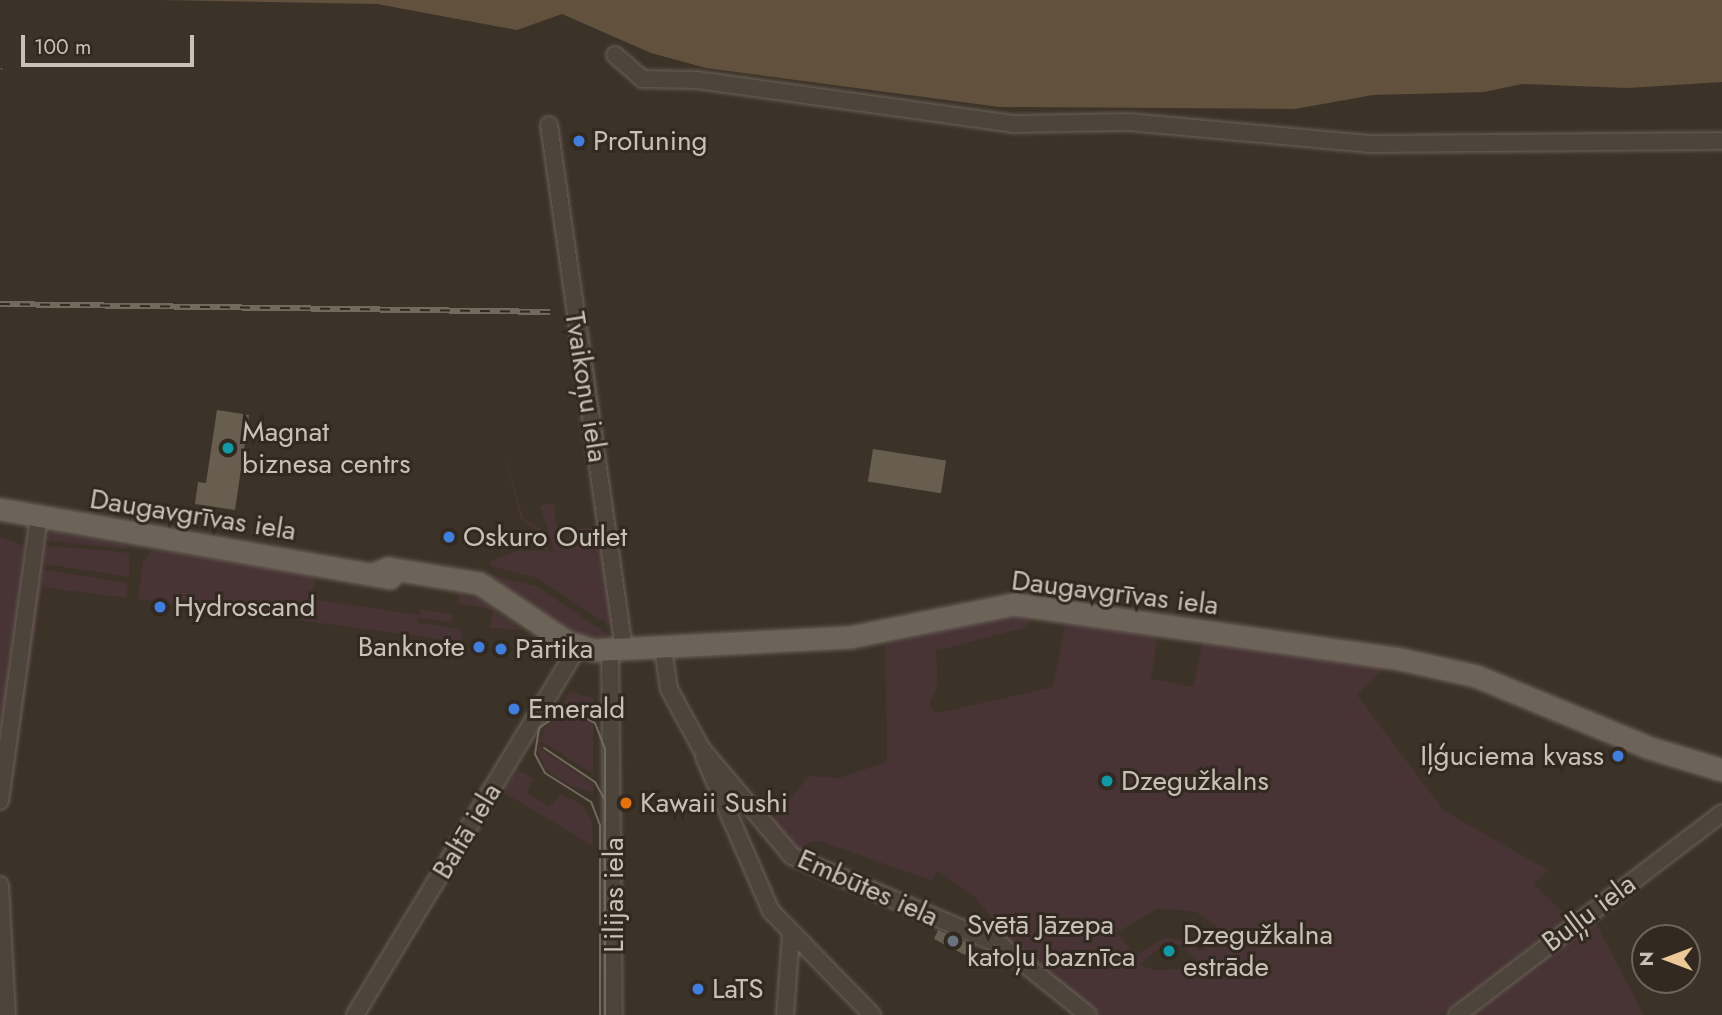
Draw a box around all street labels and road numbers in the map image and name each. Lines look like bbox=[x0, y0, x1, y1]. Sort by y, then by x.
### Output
street label: Tvaikoņu iela bbox=[558, 309, 614, 465]
street label: Daugavgrīvas iela bbox=[87, 482, 299, 548]
street label: Daugavgrīvas iela bbox=[1010, 564, 1220, 622]
street label: Baltā iela bbox=[425, 777, 509, 885]
street label: Lilijas iela bbox=[597, 837, 631, 953]
street label: Embūtes iela bbox=[792, 842, 944, 934]
street label: Buļļu iela bbox=[1536, 867, 1642, 959]

